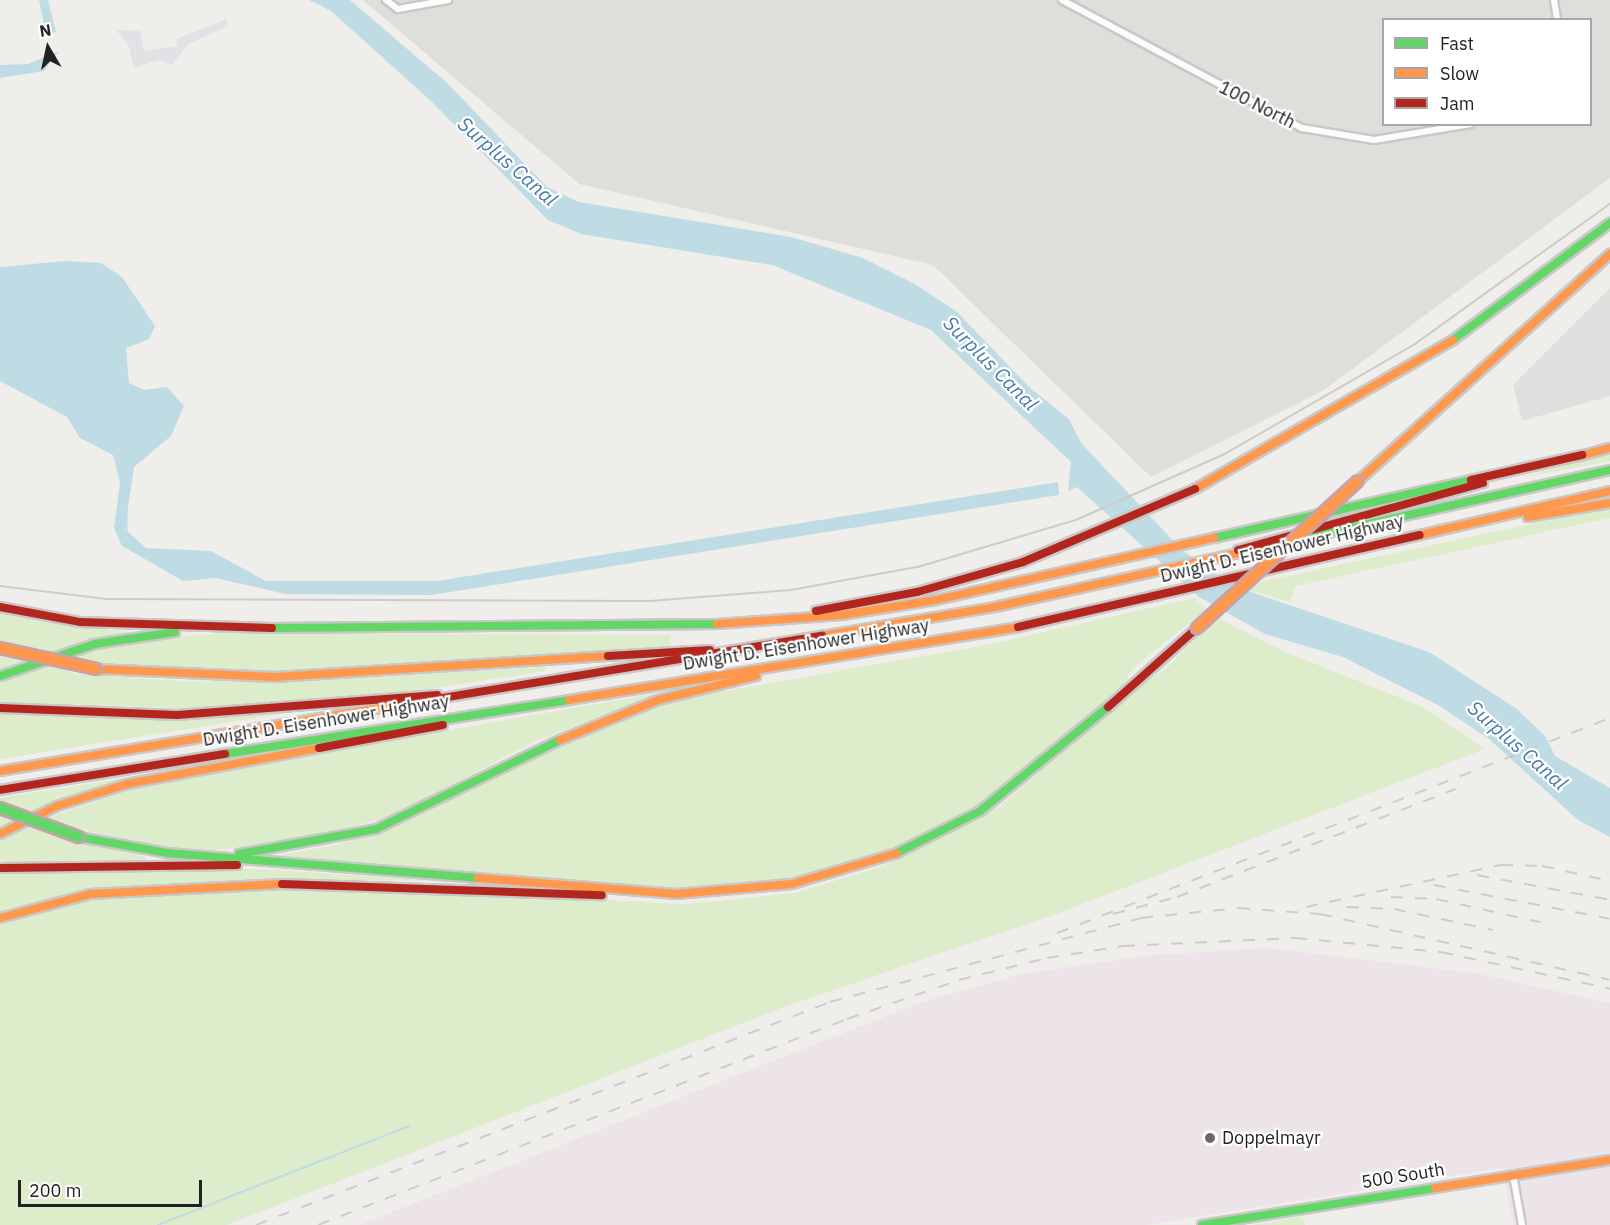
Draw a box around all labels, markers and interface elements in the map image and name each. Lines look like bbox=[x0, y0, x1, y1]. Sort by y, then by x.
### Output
north arrow bbox=[18, 18, 78, 78]
legend bbox=[1382, 18, 1592, 126]
text: N bbox=[38, 19, 52, 41]
text: Fast bbox=[1440, 32, 1474, 55]
text: Slow bbox=[1440, 62, 1479, 85]
street label: 100 North bbox=[1215, 77, 1299, 133]
text: Jam bbox=[1440, 92, 1475, 115]
water label: Surplus Canal bbox=[453, 111, 563, 211]
water label: Surplus Canal bbox=[939, 311, 1043, 415]
street label: Dwight D. Eisenhower Highway bbox=[1158, 510, 1406, 588]
street label: Dwight D. Eisenhower Highway bbox=[681, 615, 931, 675]
street label: Dwight D. Eisenhower Highway bbox=[201, 691, 451, 751]
water label: Surplus Canal bbox=[1463, 695, 1573, 795]
place label: Doppelmayr bbox=[1222, 1127, 1321, 1149]
marker: Doppelmayr bbox=[1203, 1131, 1217, 1145]
street label: 500 South bbox=[1360, 1159, 1446, 1193]
scale bar bbox=[21, 1168, 206, 1206]
text: 200 m bbox=[29, 1179, 81, 1202]

